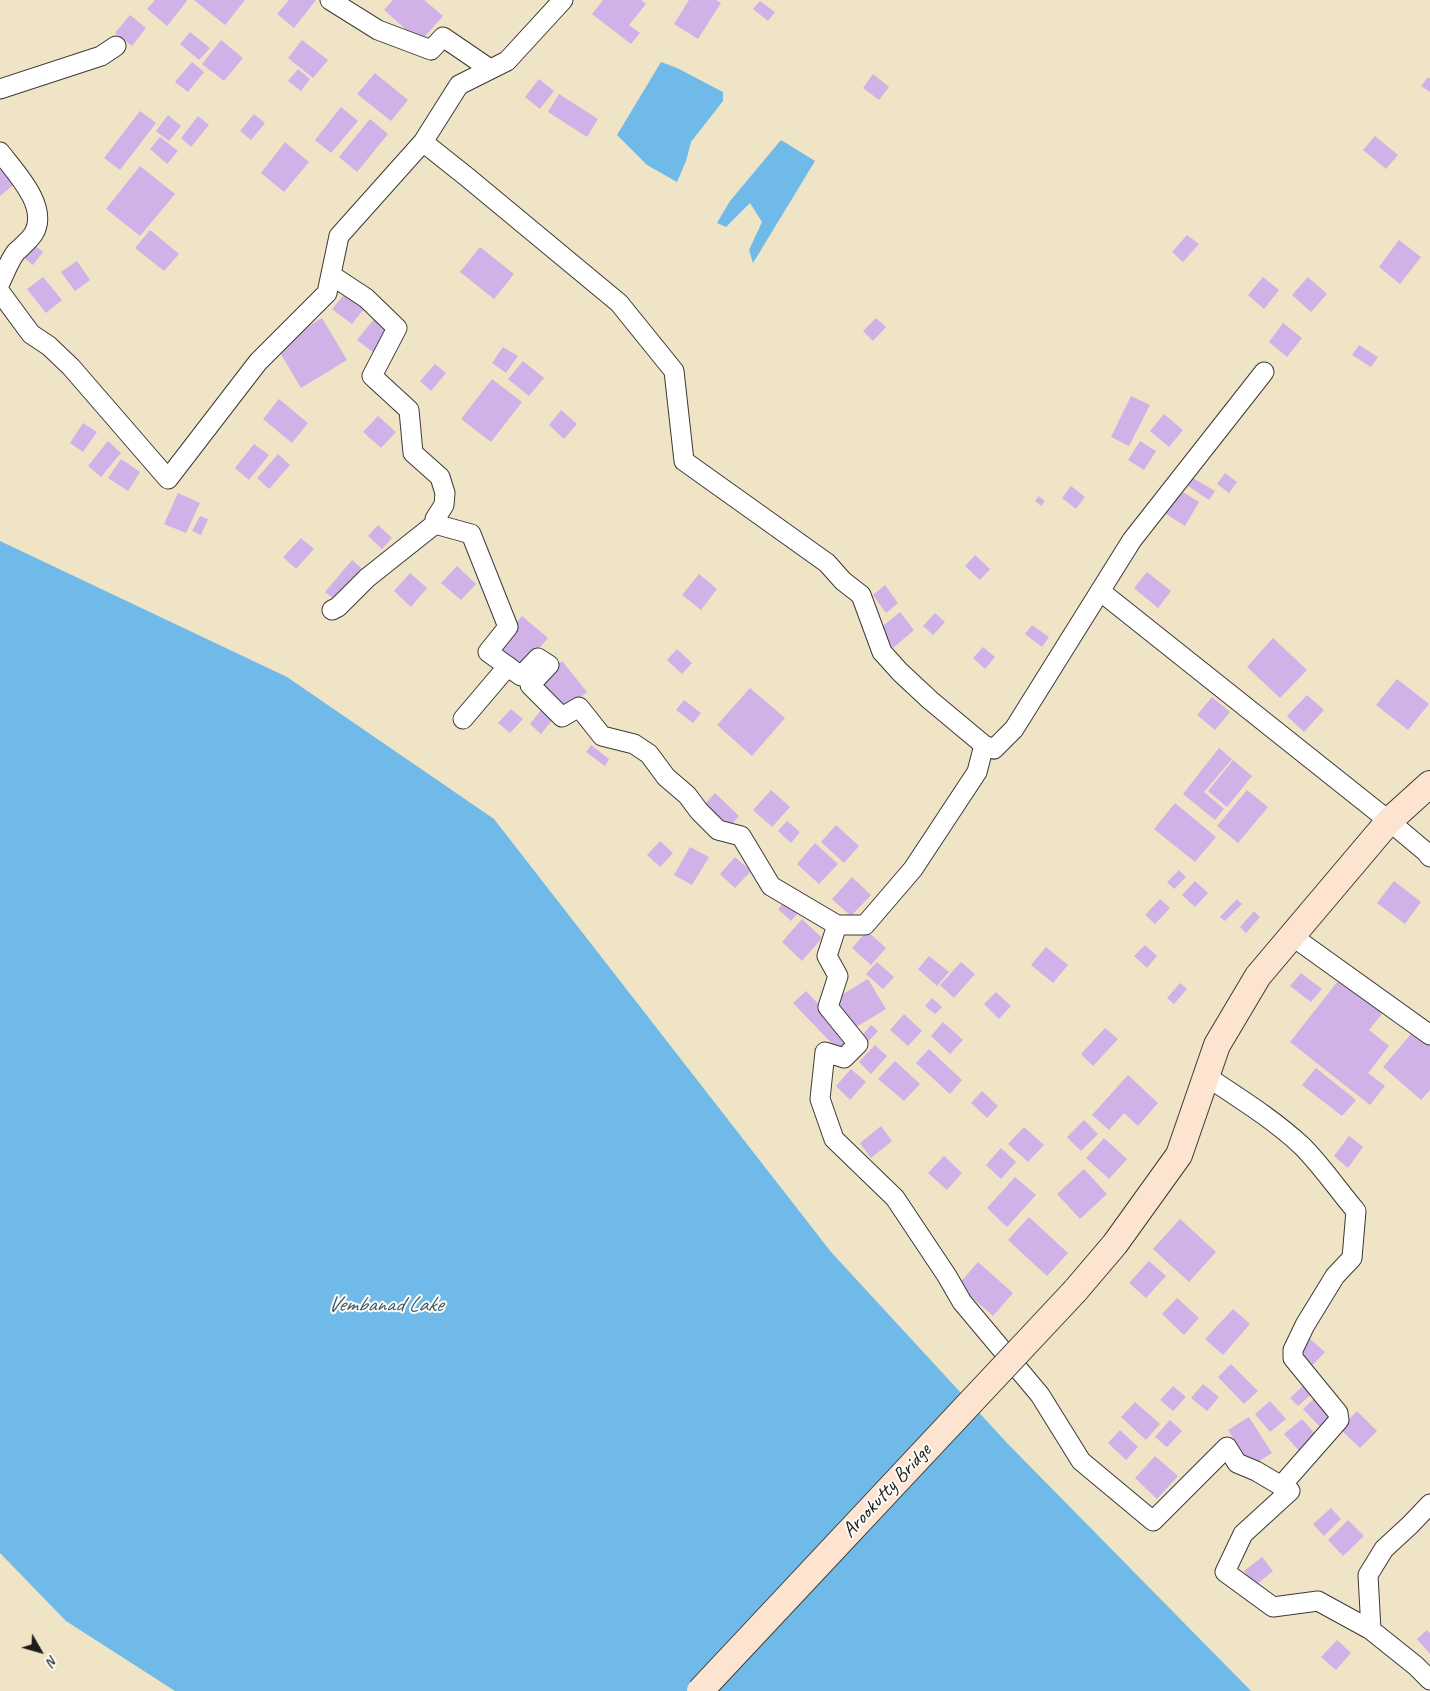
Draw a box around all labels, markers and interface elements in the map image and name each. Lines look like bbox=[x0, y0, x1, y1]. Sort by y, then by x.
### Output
water label: Vembanad Lake bbox=[327, 1292, 443, 1318]
street label: Arookutty Bridge bbox=[837, 1439, 937, 1543]
north arrow bbox=[15, 1626, 65, 1676]
text: N bbox=[43, 1652, 62, 1669]

